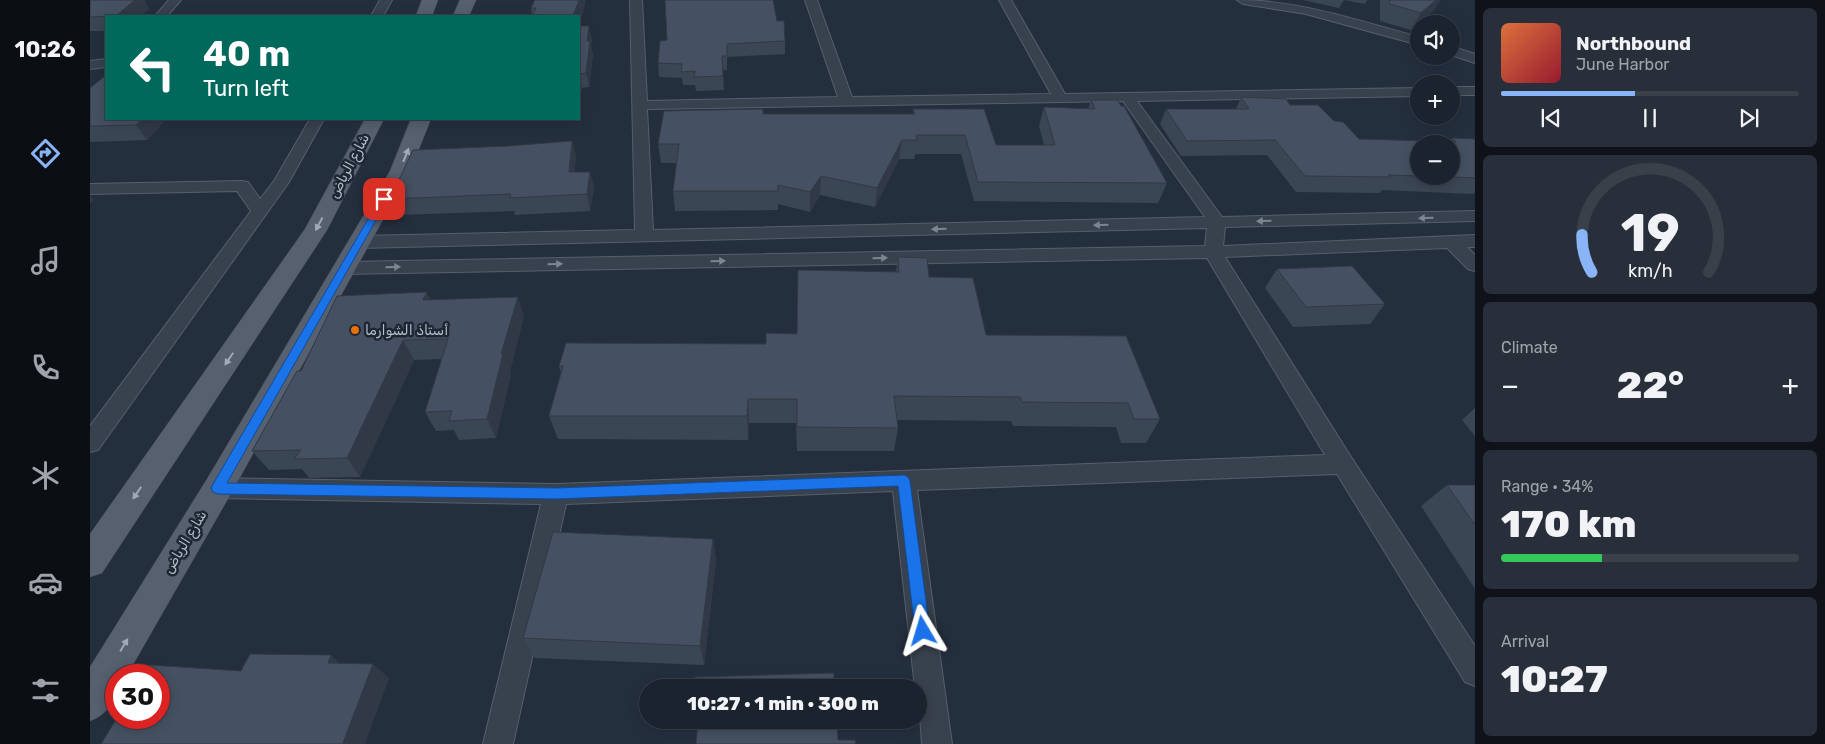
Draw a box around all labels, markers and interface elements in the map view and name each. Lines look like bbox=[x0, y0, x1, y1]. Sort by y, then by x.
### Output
map controls bbox=[1410, 15, 1460, 185]
button: sound bbox=[1410, 15, 1460, 65]
text: Northbound bbox=[1576, 32, 1691, 55]
text: 40 m bbox=[203, 33, 290, 75]
icon: left bbox=[120, 35, 185, 100]
text: 10:26 bbox=[15, 36, 75, 63]
text: June Harbor bbox=[1576, 55, 1669, 74]
text: Turn left bbox=[203, 75, 289, 102]
button: + bbox=[1410, 75, 1460, 125]
icon: previous bbox=[1537, 104, 1565, 132]
icon: pause bbox=[1636, 104, 1664, 132]
icon: next bbox=[1735, 104, 1763, 132]
street label: شارع الرياض bbox=[325, 131, 375, 202]
button: − bbox=[1410, 135, 1460, 185]
icon: directions bbox=[28, 136, 63, 171]
one-way arrow bbox=[403, 148, 410, 163]
pin bbox=[363, 178, 405, 220]
icon: arrive bbox=[370, 185, 398, 213]
text: 19 bbox=[1620, 202, 1680, 264]
one-way arrow bbox=[1418, 214, 1434, 222]
one-way arrow bbox=[315, 217, 323, 231]
one-way arrow bbox=[1256, 218, 1272, 226]
one-way arrow bbox=[1093, 221, 1109, 229]
one-way arrow bbox=[931, 225, 947, 233]
icon: music bbox=[28, 243, 63, 278]
one-way arrow bbox=[872, 254, 888, 262]
one-way arrow bbox=[710, 257, 726, 265]
one-way arrow bbox=[547, 260, 563, 268]
text: km/h bbox=[1628, 260, 1672, 281]
one-way arrow bbox=[385, 263, 401, 271]
place label: أستاذ الشوارما bbox=[365, 322, 448, 339]
marker: أستاذ الشوارما bbox=[349, 324, 361, 336]
text: Climate bbox=[1501, 338, 1558, 357]
icon: phone bbox=[28, 350, 63, 385]
one-way arrow bbox=[224, 352, 234, 366]
text: 22° bbox=[1617, 362, 1684, 408]
text: − bbox=[1501, 369, 1519, 402]
text: + bbox=[1782, 369, 1799, 402]
icon: climate bbox=[28, 458, 63, 493]
text: Range · 34% bbox=[1501, 477, 1593, 496]
one-way arrow bbox=[132, 486, 142, 500]
text: 170 km bbox=[1501, 501, 1637, 547]
street label: شارع الرياض bbox=[160, 507, 212, 578]
icon: car bbox=[28, 565, 63, 600]
position arrow bbox=[896, 604, 948, 656]
text: Arrival bbox=[1501, 632, 1549, 651]
one-way arrow bbox=[120, 638, 129, 651]
text: 10:27 bbox=[1501, 656, 1608, 702]
speed limit sign: 30 bbox=[105, 664, 170, 729]
icon: filters bbox=[28, 673, 63, 708]
text: 10:27 · 1 min · 300 m bbox=[687, 692, 879, 715]

